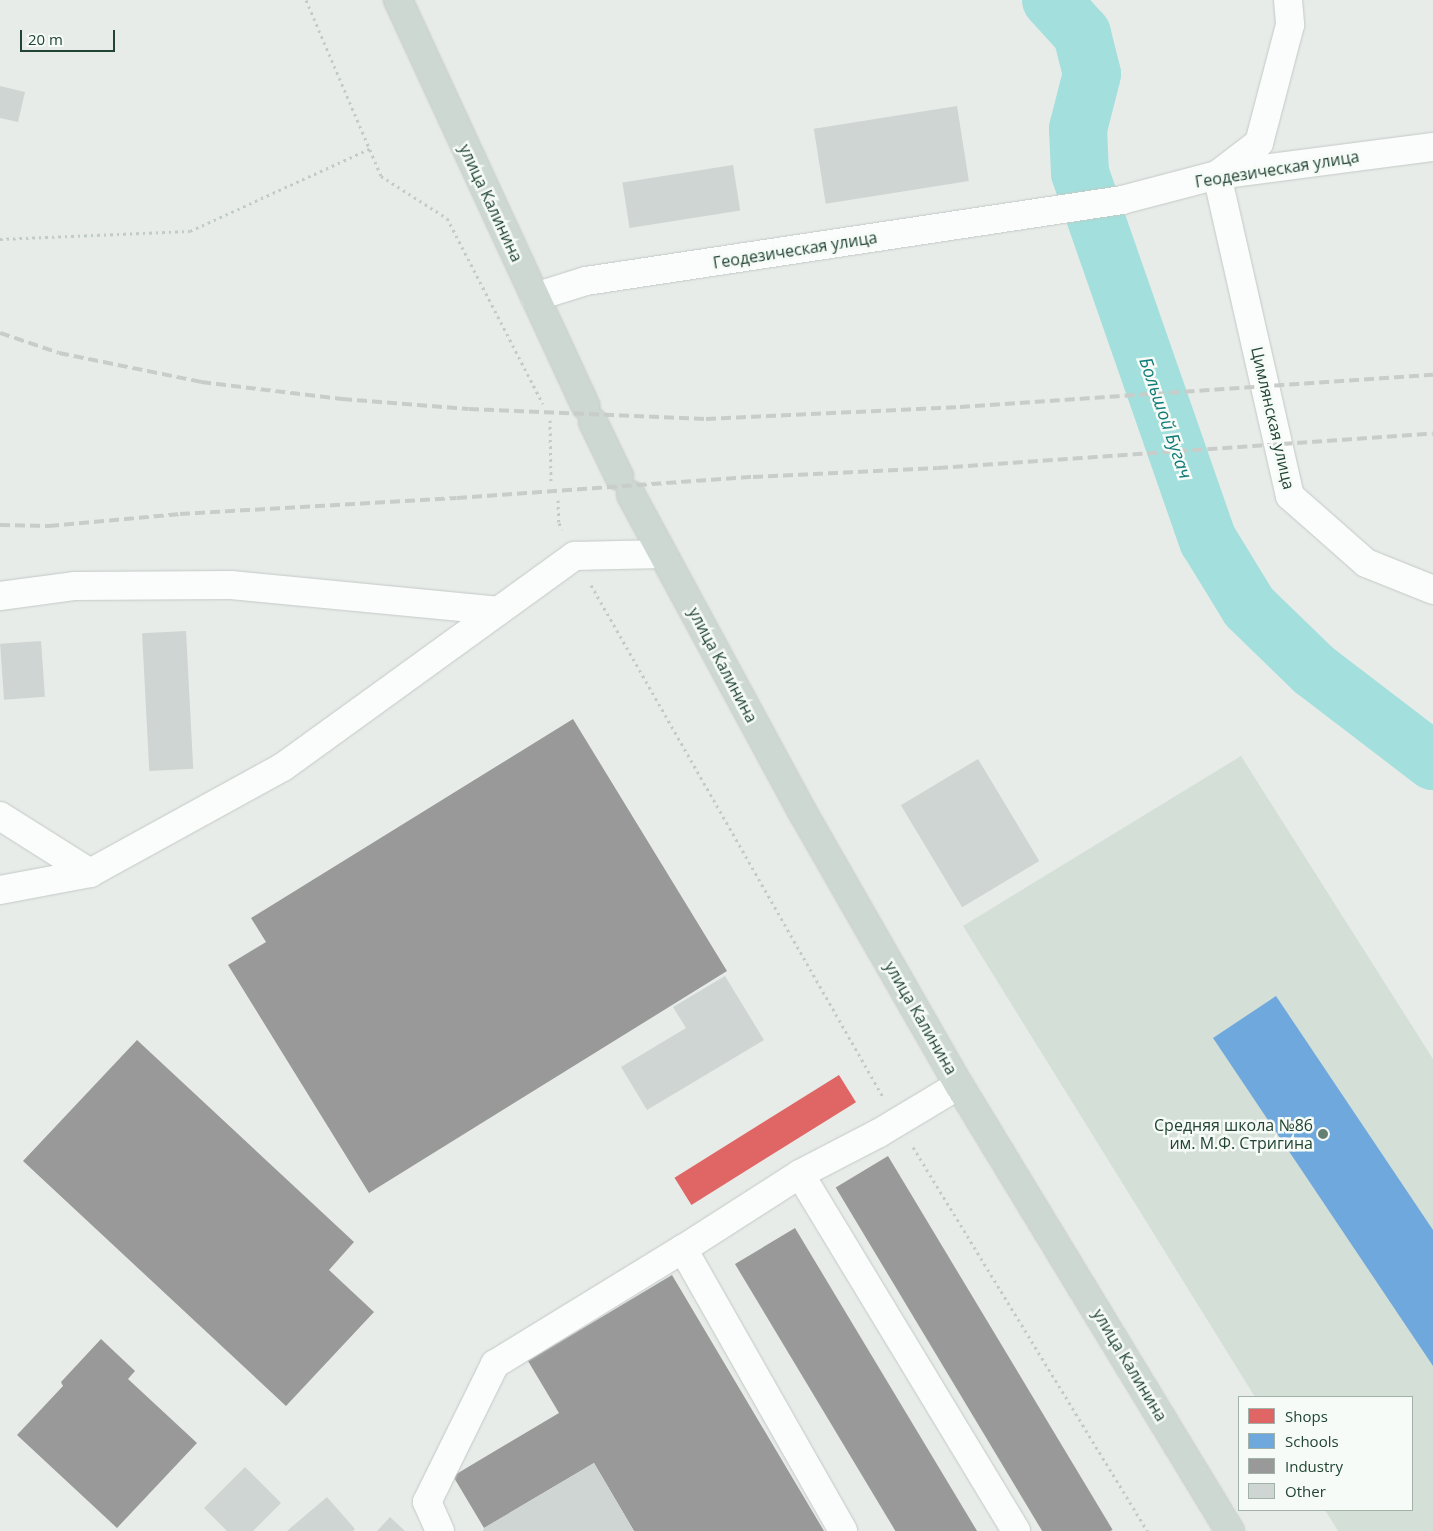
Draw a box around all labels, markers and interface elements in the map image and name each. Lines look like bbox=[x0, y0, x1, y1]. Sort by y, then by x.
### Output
scale bar bbox=[22, 20, 118, 52]
text: 20 m bbox=[28, 29, 63, 49]
street label: улица Калинина bbox=[455, 141, 527, 265]
street label: Геодезическая улица bbox=[1194, 147, 1360, 191]
street label: Геодезическая улица bbox=[712, 228, 878, 272]
street label: Цимлянская улица bbox=[1247, 345, 1299, 491]
water label: Большой Бугач bbox=[1135, 354, 1197, 482]
street label: улица Калинина bbox=[685, 604, 761, 726]
street label: улица Калинина bbox=[881, 958, 961, 1078]
place label: Средняя школа №86 им. М.Ф. Стригина bbox=[1154, 1115, 1313, 1153]
marker: Средняя школа №86 им. М.Ф. Стригина bbox=[1317, 1128, 1329, 1140]
street label: улица Калинина bbox=[1089, 1305, 1171, 1425]
legend bbox=[1238, 1396, 1413, 1511]
text: Shops bbox=[1285, 1406, 1328, 1426]
text: Schools bbox=[1285, 1431, 1339, 1451]
text: Industry bbox=[1285, 1456, 1343, 1476]
text: Other bbox=[1285, 1481, 1326, 1501]

